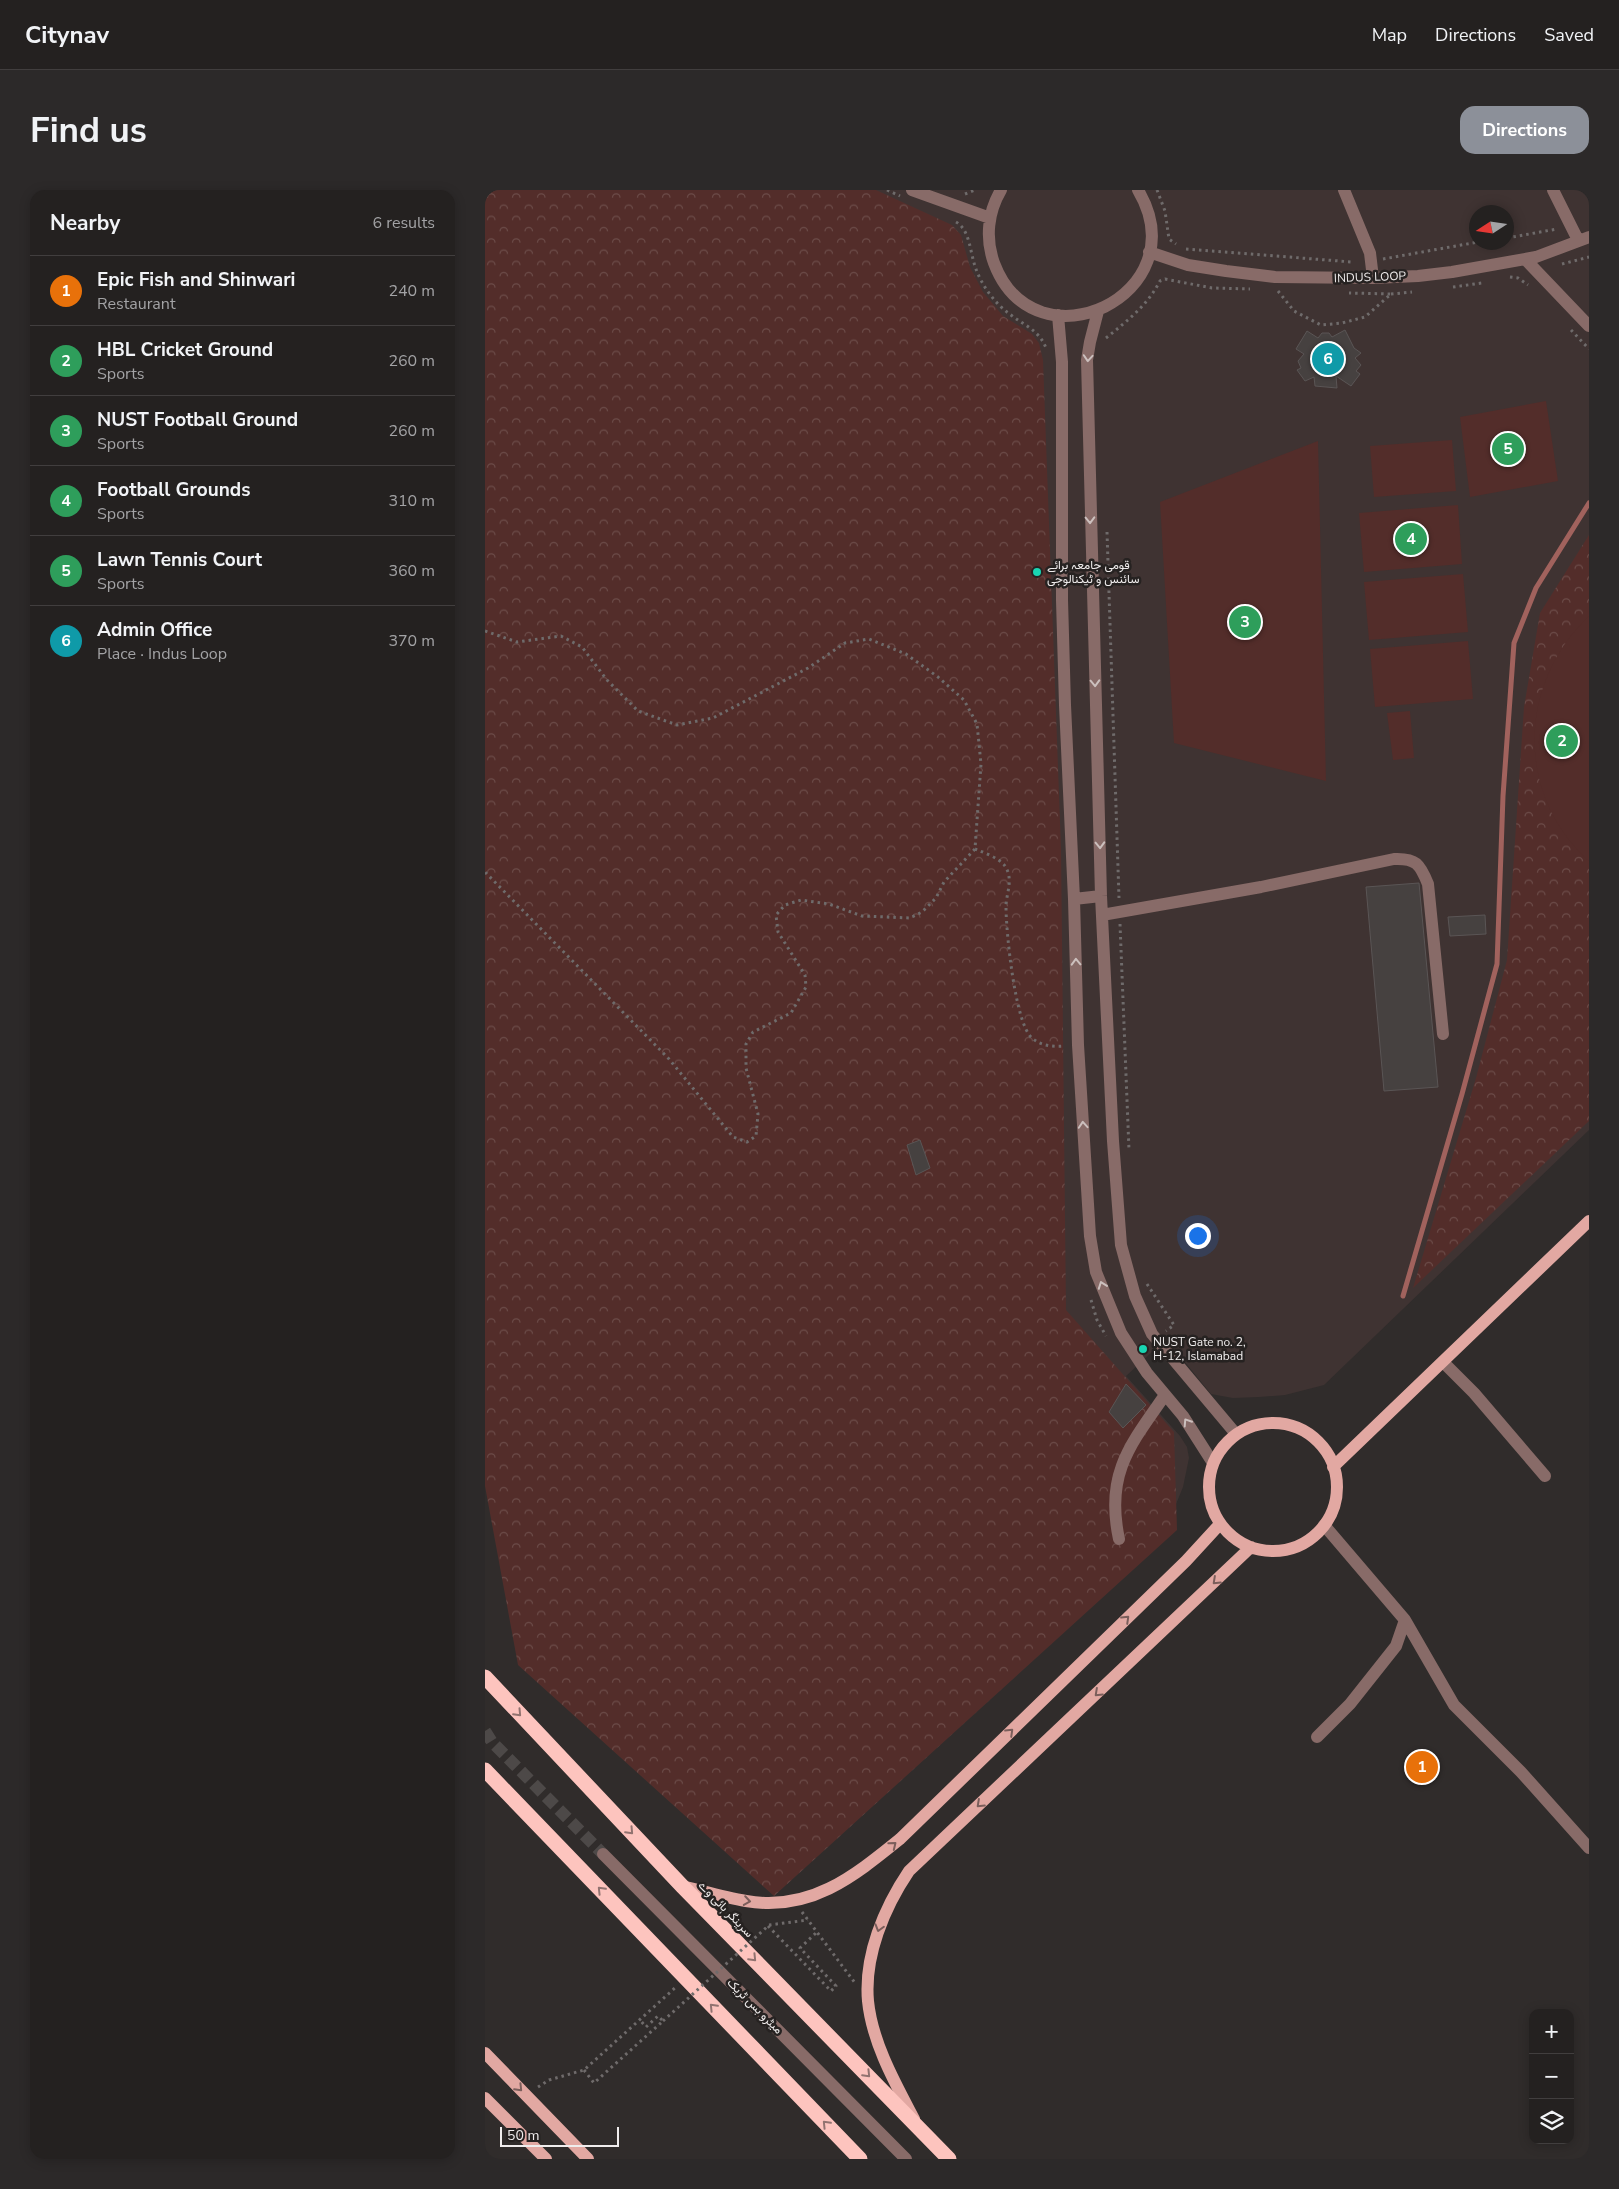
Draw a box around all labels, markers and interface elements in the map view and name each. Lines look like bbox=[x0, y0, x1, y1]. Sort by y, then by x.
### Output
text: Citynav bbox=[25, 19, 109, 51]
text: Map bbox=[1372, 23, 1407, 47]
text: Directions bbox=[1435, 23, 1516, 47]
text: Saved bbox=[1544, 23, 1594, 47]
button: Directions bbox=[1460, 106, 1589, 154]
text: Find us bbox=[30, 107, 147, 154]
north arrow bbox=[1469, 205, 1514, 250]
text: Nearby bbox=[50, 209, 120, 237]
text: 6 results bbox=[373, 212, 435, 234]
text: Epic Fish and Shinwari bbox=[97, 267, 295, 293]
street label: INDUS LOOP bbox=[1334, 268, 1407, 286]
text: 1 bbox=[61, 280, 71, 302]
text: 240 m bbox=[388, 280, 435, 302]
text: Restaurant bbox=[97, 293, 176, 315]
text: HBL Cricket Ground bbox=[97, 337, 273, 363]
pin: 6 bbox=[1312, 340, 1344, 378]
text: 2 bbox=[61, 350, 71, 372]
text: 260 m bbox=[388, 350, 435, 372]
one-way arrow bbox=[1083, 354, 1094, 362]
text: Sports bbox=[97, 363, 145, 385]
text: NUST Football Ground bbox=[97, 407, 298, 433]
text: 3 bbox=[61, 420, 71, 442]
text: 260 m bbox=[388, 420, 435, 442]
pin: 5 bbox=[1492, 430, 1524, 468]
text: Sports bbox=[97, 433, 145, 455]
text: Football Grounds bbox=[97, 477, 250, 503]
text: 4 bbox=[61, 490, 71, 512]
text: 310 m bbox=[388, 490, 435, 512]
text: Sports bbox=[97, 503, 145, 525]
one-way arrow bbox=[1085, 517, 1096, 525]
pin: 4 bbox=[1395, 520, 1427, 558]
text: Lawn Tennis Court bbox=[97, 547, 262, 573]
place label: قومی جامعہ برائے سائنس و ٹیکنالوجی bbox=[1047, 557, 1140, 587]
text: 5 bbox=[61, 560, 71, 582]
text: 360 m bbox=[388, 560, 435, 582]
marker: قومی جامعہ برائے سائنس و ٹیکنالوجی bbox=[1031, 566, 1043, 578]
text: Sports bbox=[97, 573, 145, 595]
pin: 3 bbox=[1229, 603, 1261, 641]
text: Admin Office bbox=[97, 617, 212, 643]
text: 6 bbox=[61, 630, 71, 652]
text: 370 m bbox=[388, 630, 435, 652]
text: Place · Indus Loop bbox=[97, 643, 227, 665]
one-way arrow bbox=[1089, 679, 1100, 687]
pin: 2 bbox=[1546, 722, 1578, 760]
one-way arrow bbox=[1094, 841, 1105, 849]
one-way arrow bbox=[1071, 958, 1082, 966]
one-way arrow bbox=[1078, 1120, 1089, 1128]
your location bbox=[1185, 1223, 1211, 1249]
one-way arrow bbox=[1097, 1282, 1107, 1290]
place label: NUST Gate no. 2, H-12, Islamabad bbox=[1153, 1334, 1246, 1364]
marker: NUST Gate no. 2, H-12, Islamabad bbox=[1137, 1343, 1149, 1355]
one-way arrow bbox=[1183, 1419, 1193, 1428]
one-way arrow bbox=[1213, 1575, 1222, 1584]
one-way arrow bbox=[1120, 1616, 1129, 1625]
one-way arrow bbox=[1095, 1687, 1104, 1696]
one-way arrow bbox=[512, 1707, 521, 1716]
one-way arrow bbox=[1004, 1729, 1013, 1738]
pin: 1 bbox=[1406, 1748, 1438, 1786]
one-way arrow bbox=[977, 1798, 986, 1807]
one-way arrow bbox=[624, 1825, 633, 1834]
one-way arrow bbox=[887, 1841, 896, 1850]
street label: سرینگر ہائی وے bbox=[695, 1877, 757, 1941]
one-way arrow bbox=[598, 1886, 607, 1895]
one-way arrow bbox=[742, 1895, 751, 1905]
one-way arrow bbox=[874, 1924, 884, 1932]
one-way arrow bbox=[747, 1953, 756, 1962]
street label: میٹرو بس ٹریک bbox=[724, 1975, 786, 2037]
one-way arrow bbox=[710, 2004, 719, 2013]
map controls bbox=[1529, 2009, 1574, 2144]
button: + bbox=[1529, 2009, 1574, 2054]
button: − bbox=[1529, 2054, 1574, 2099]
one-way arrow bbox=[861, 2069, 870, 2078]
one-way arrow bbox=[513, 2082, 522, 2091]
button: layers bbox=[1529, 2099, 1574, 2144]
one-way arrow bbox=[823, 2121, 832, 2130]
scale bar bbox=[500, 2124, 619, 2147]
text: 50 m bbox=[507, 2126, 539, 2145]

